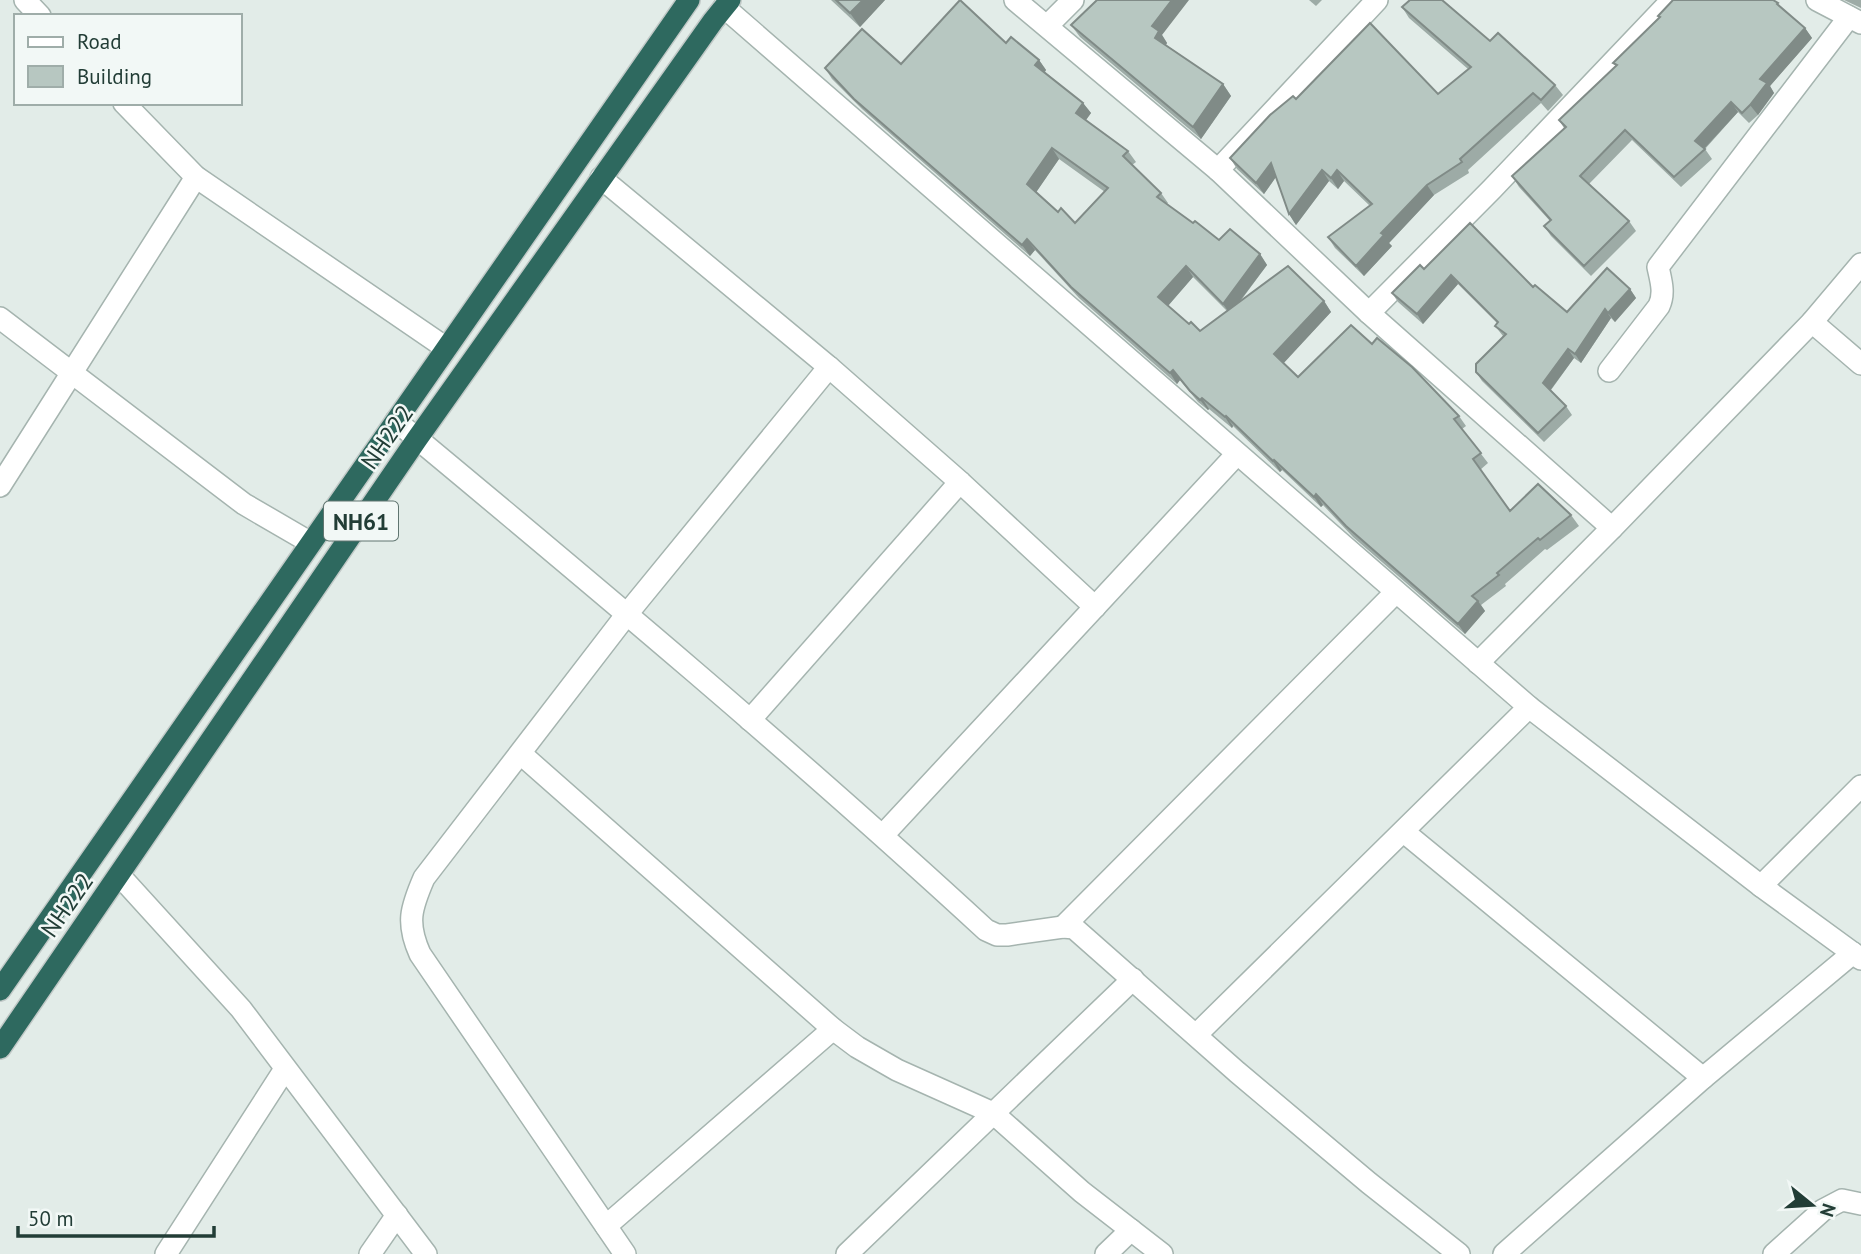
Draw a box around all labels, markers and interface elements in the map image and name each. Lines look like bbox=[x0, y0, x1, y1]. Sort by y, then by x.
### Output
legend bbox=[14, 14, 242, 105]
text: Road bbox=[77, 28, 121, 55]
text: Building bbox=[77, 63, 152, 90]
street label: NH222 bbox=[354, 399, 420, 475]
road number: NH61 bbox=[324, 502, 398, 540]
street label: NH222 bbox=[34, 867, 100, 943]
north arrow bbox=[1777, 1170, 1847, 1240]
scale bar bbox=[18, 1194, 214, 1238]
text: N bbox=[1815, 1201, 1842, 1220]
text: 50 m bbox=[28, 1205, 74, 1232]

